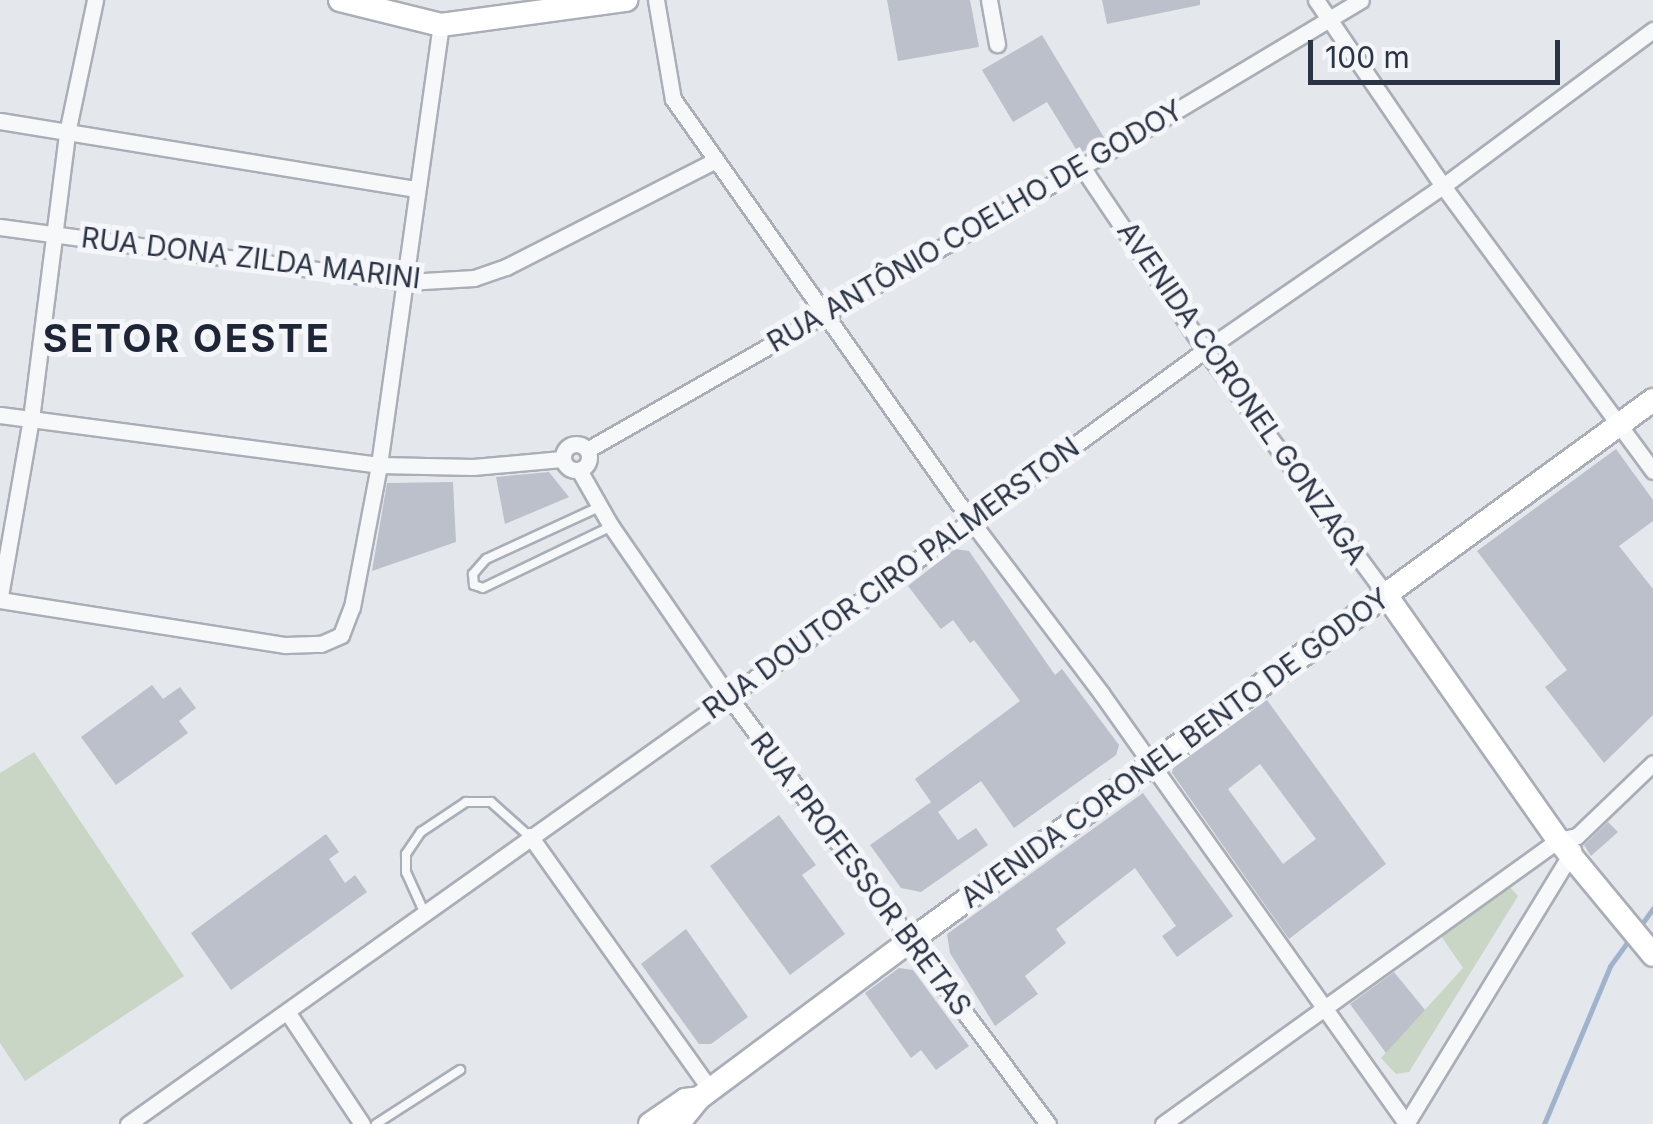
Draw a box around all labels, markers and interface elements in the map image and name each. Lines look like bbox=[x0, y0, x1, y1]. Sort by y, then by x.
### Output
scale bar bbox=[1313, 20, 1566, 82]
text: 100 m bbox=[1325, 39, 1410, 75]
street label: RUA ANTÔNIO COELHO DE GODOY bbox=[761, 93, 1189, 359]
street label: AVENIDA CORONEL GONZAGA bbox=[1111, 215, 1373, 571]
street label: RUA DONA ZILDA MARINI bbox=[79, 221, 423, 295]
district label: SETOR OESTE bbox=[43, 316, 331, 362]
street label: RUA DOUTOR CIRO PALMERSTON bbox=[696, 430, 1086, 726]
street label: AVENIDA CORONEL BENTO DE GODOY bbox=[954, 581, 1396, 915]
street label: RUA PROFESSOR BRETAS bbox=[744, 726, 978, 1022]

